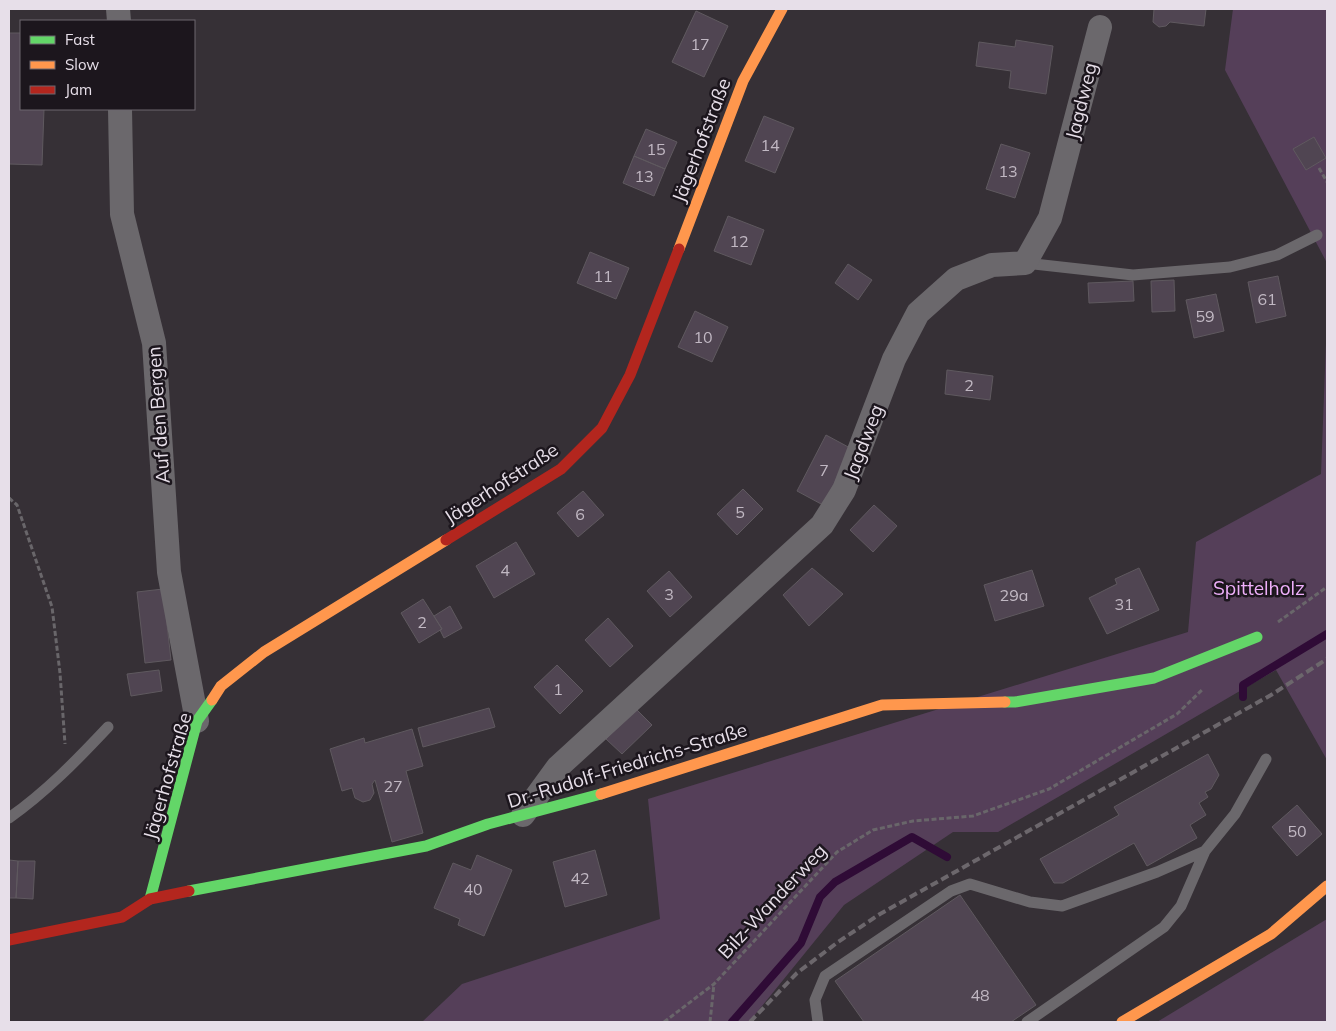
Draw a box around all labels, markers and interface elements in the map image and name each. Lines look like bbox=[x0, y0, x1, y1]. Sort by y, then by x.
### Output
legend bbox=[20, 20, 195, 110]
text: Fast bbox=[65, 30, 95, 49]
house number: 17 bbox=[690, 34, 710, 54]
text: Slow bbox=[65, 55, 99, 74]
street label: Jagdweg bbox=[1060, 60, 1102, 142]
street label: Jägerhofstraße bbox=[666, 74, 736, 206]
text: Jam bbox=[65, 80, 92, 99]
house number: 14 bbox=[760, 135, 780, 155]
house number: 15 bbox=[646, 139, 666, 159]
house number: 13 bbox=[998, 161, 1018, 181]
house number: 13 bbox=[634, 166, 654, 186]
house number: 12 bbox=[729, 231, 749, 251]
house number: 11 bbox=[593, 266, 613, 286]
house number: 61 bbox=[1257, 289, 1277, 309]
house number: 59 bbox=[1195, 306, 1215, 326]
house number: 10 bbox=[693, 327, 713, 347]
street label: Auf den Bergen bbox=[141, 346, 175, 484]
house number: 2 bbox=[964, 375, 974, 395]
street label: Jagdweg bbox=[838, 401, 888, 483]
street label: Jägerhofstraße bbox=[439, 437, 563, 529]
house number: 7 bbox=[819, 460, 829, 480]
house number: 5 bbox=[735, 502, 745, 522]
house number: 6 bbox=[575, 504, 585, 524]
house number: 4 bbox=[500, 560, 510, 580]
park label: Spittelholz bbox=[1213, 576, 1305, 600]
house number: 3 bbox=[664, 584, 674, 604]
house number: 29a bbox=[1000, 585, 1028, 605]
house number: 31 bbox=[1114, 594, 1134, 614]
house number: 2 bbox=[417, 612, 427, 632]
house number: 1 bbox=[553, 679, 563, 699]
street label: Jägerhofstraße bbox=[137, 710, 197, 842]
street label: Dr.-Rudolf-Friedrichs-Straße bbox=[504, 717, 750, 813]
house number: 27 bbox=[383, 776, 403, 796]
house number: 50 bbox=[1287, 821, 1307, 841]
street label: Bilz-Wanderweg bbox=[713, 839, 831, 963]
house number: 42 bbox=[570, 868, 590, 888]
house number: 40 bbox=[463, 879, 483, 899]
house number: 48 bbox=[970, 985, 990, 1005]

